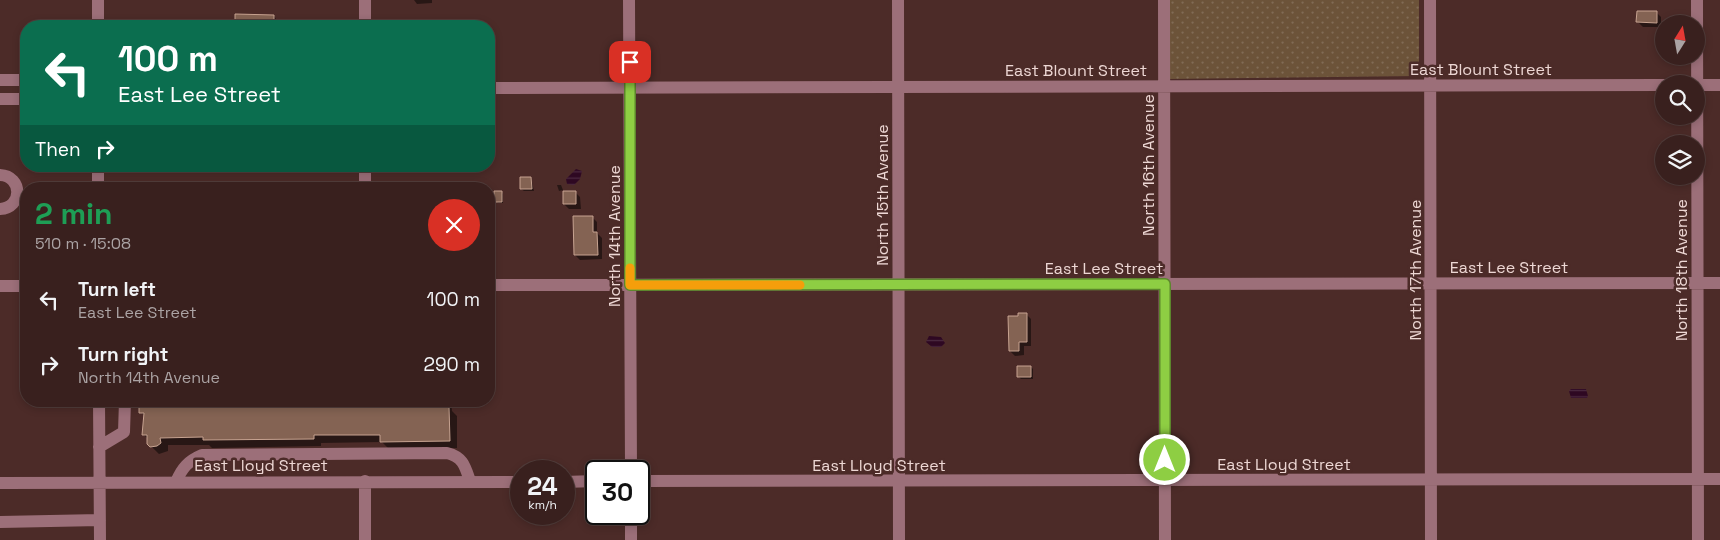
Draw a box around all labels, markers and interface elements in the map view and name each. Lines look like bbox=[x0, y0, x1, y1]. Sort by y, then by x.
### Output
north arrow bbox=[1655, 15, 1705, 65]
map controls bbox=[1655, 15, 1705, 185]
text: 100 m bbox=[118, 37, 218, 81]
icon: left bbox=[35, 40, 100, 105]
pin bbox=[609, 41, 651, 83]
icon: arrive bbox=[616, 48, 644, 76]
street label: East Blount Street bbox=[1410, 59, 1552, 80]
street label: East Blount Street bbox=[1005, 60, 1147, 81]
button: search bbox=[1655, 75, 1705, 125]
text: East Lee Street bbox=[118, 80, 281, 108]
street label: North 16th Avenue bbox=[1138, 94, 1159, 236]
street label: North 15th Avenue bbox=[872, 124, 893, 266]
icon: right bbox=[91, 135, 119, 163]
button: layers bbox=[1655, 135, 1705, 185]
text: Then bbox=[35, 137, 81, 162]
street label: North 14th Avenue bbox=[604, 165, 625, 307]
text: 2 min bbox=[35, 194, 113, 233]
button: close bbox=[428, 199, 480, 251]
street label: North 17th Avenue bbox=[1405, 199, 1426, 341]
street label: North 18th Avenue bbox=[1671, 199, 1692, 341]
text: 510 m · 15:08 bbox=[35, 233, 131, 254]
street label: East Lee Street bbox=[1450, 257, 1568, 278]
street label: East Lee Street bbox=[1045, 258, 1163, 279]
text: Turn left bbox=[78, 277, 156, 302]
icon: left bbox=[35, 286, 63, 314]
text: 100 m bbox=[426, 287, 480, 312]
text: East Lee Street bbox=[78, 302, 197, 323]
text: Turn right bbox=[78, 342, 168, 367]
icon: right bbox=[35, 351, 63, 379]
text: 290 m bbox=[424, 352, 480, 377]
text: North 14th Avenue bbox=[78, 367, 220, 388]
position arrow bbox=[1138, 433, 1190, 485]
street label: East Lloyd Street bbox=[1217, 454, 1351, 475]
street label: East Lloyd Street bbox=[194, 455, 328, 476]
street label: East Lloyd Street bbox=[812, 455, 946, 476]
speed limit sign: 30 bbox=[585, 460, 650, 525]
text: 24 bbox=[527, 470, 558, 502]
text: km/h bbox=[528, 497, 557, 513]

